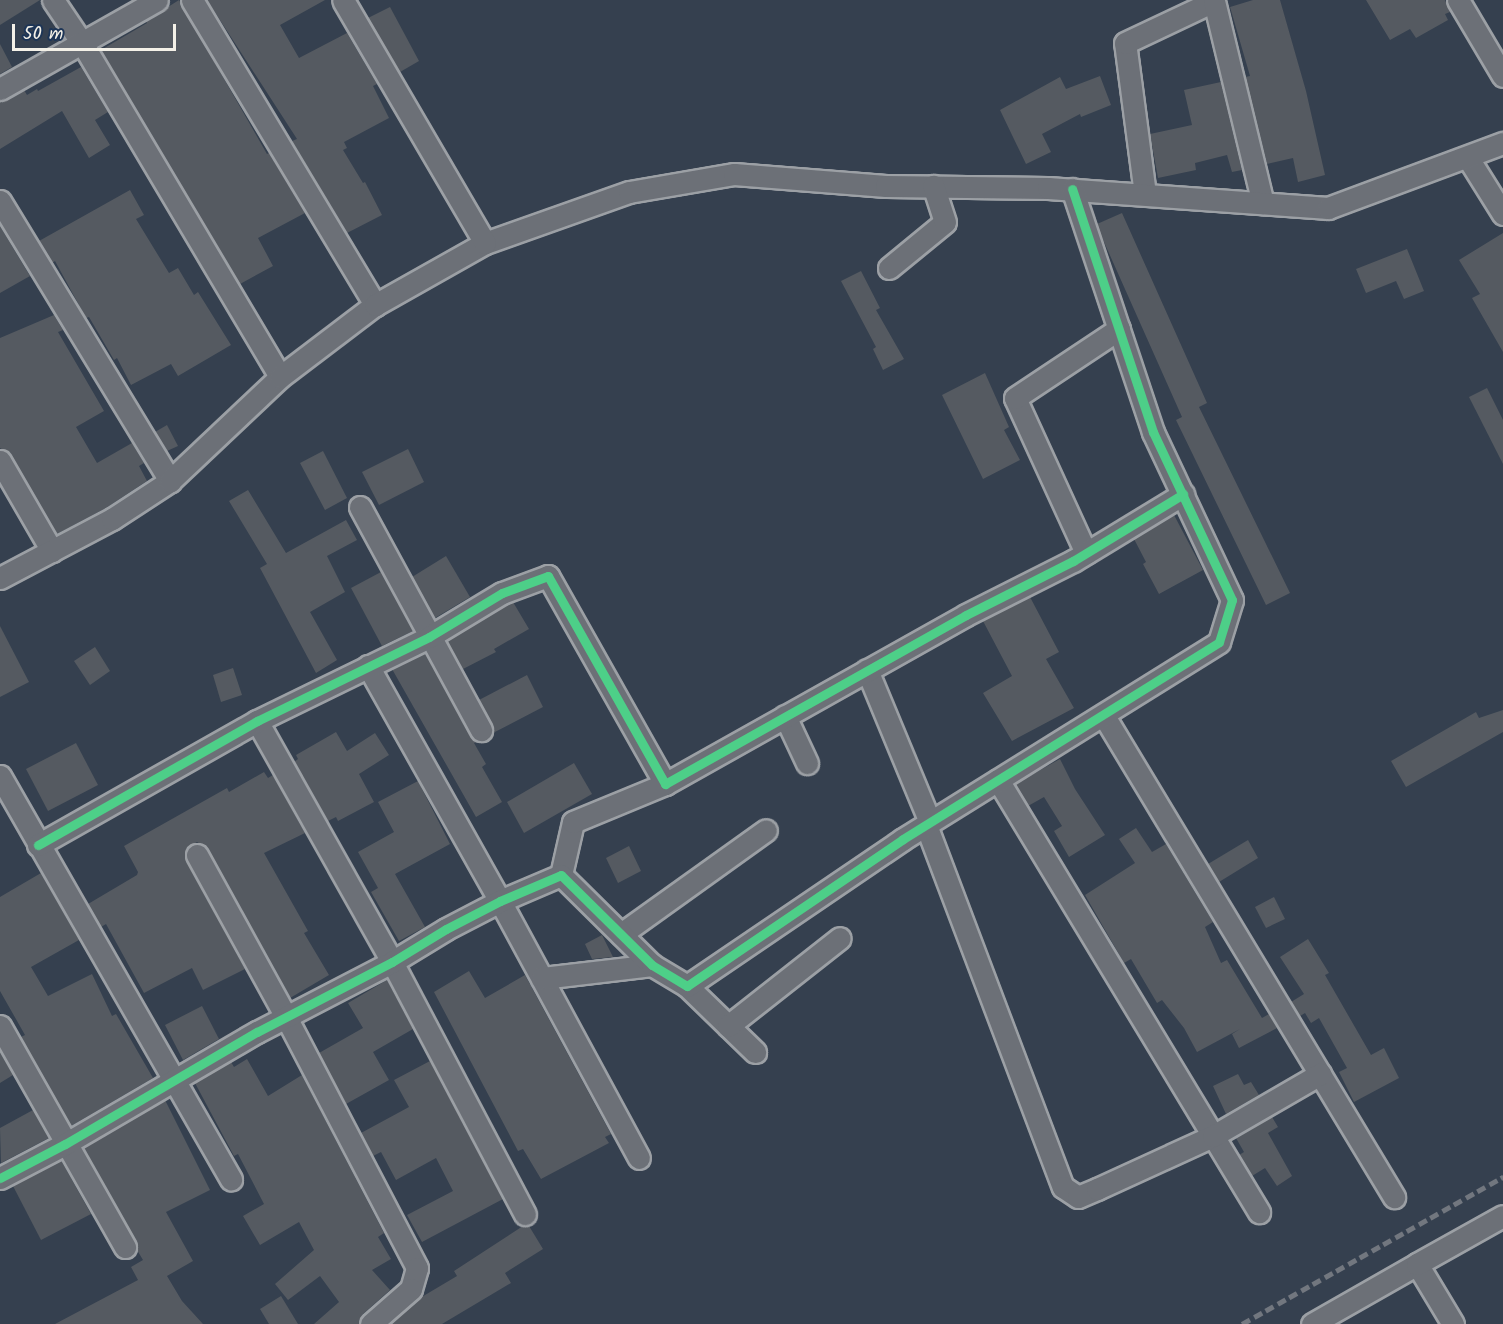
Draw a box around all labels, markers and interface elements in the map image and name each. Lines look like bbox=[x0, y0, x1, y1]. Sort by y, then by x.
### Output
scale bar bbox=[15, 12, 178, 50]
text: 50 m bbox=[23, 20, 63, 49]

